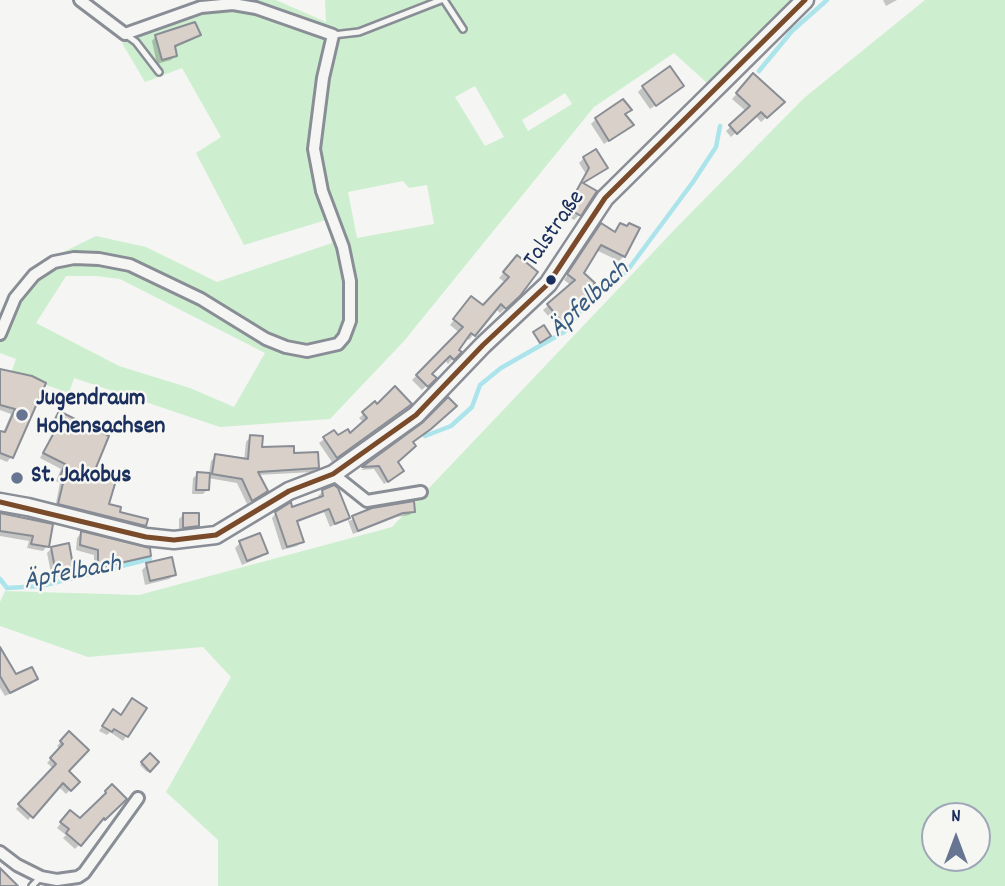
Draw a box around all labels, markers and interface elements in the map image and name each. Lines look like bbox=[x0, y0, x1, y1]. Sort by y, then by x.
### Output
street label: Talstraße bbox=[519, 186, 593, 274]
water label: Äpfelbach bbox=[545, 256, 637, 346]
unlabelled marker bbox=[544, 273, 558, 287]
place label: Jugendraum Hohensachsen bbox=[36, 387, 165, 443]
marker: Jugendraum Hohensachsen bbox=[14, 407, 30, 423]
place label: St. Jakobus bbox=[31, 464, 131, 492]
marker: St. Jakobus bbox=[9, 470, 25, 486]
water label: Äpfelbach bbox=[22, 550, 124, 600]
north arrow bbox=[921, 802, 991, 872]
text: N bbox=[951, 804, 961, 831]

